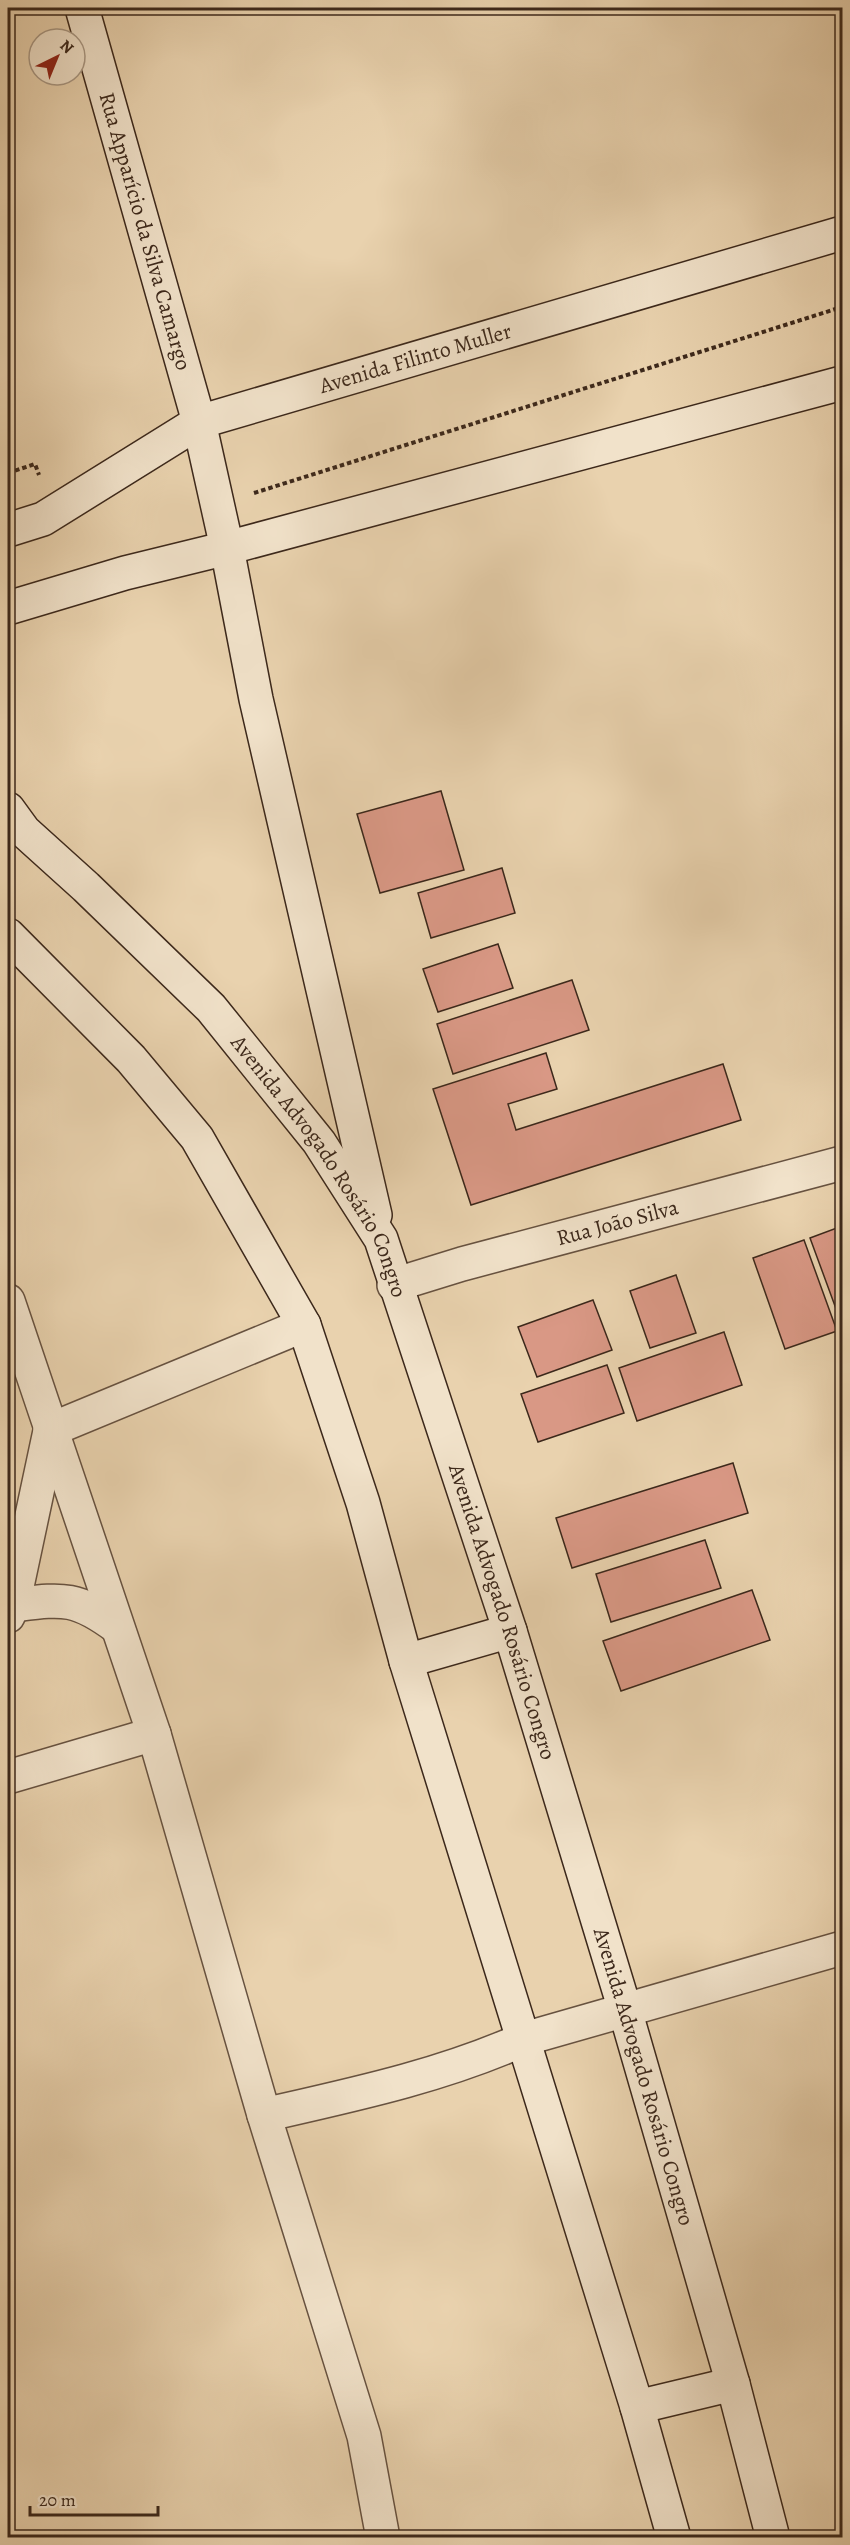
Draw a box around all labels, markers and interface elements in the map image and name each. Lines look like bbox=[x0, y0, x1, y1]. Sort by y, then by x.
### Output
north arrow bbox=[27, 27, 87, 87]
text: N bbox=[55, 35, 79, 59]
street label: Rua Apparício da Silva Camargo bbox=[92, 89, 199, 374]
street label: Avenida Filinto Muller bbox=[315, 316, 515, 401]
street label: Avenida Advogado Rosário Congro bbox=[223, 1028, 414, 1301]
street label: Rua João Silva bbox=[553, 1192, 682, 1253]
street label: Avenida Advogado Rosário Congro bbox=[441, 1459, 563, 1763]
street label: Avenida Advogado Rosário Congro bbox=[586, 1923, 701, 2229]
scale bar bbox=[30, 2479, 158, 2517]
text: 20 m bbox=[39, 2488, 76, 2512]

